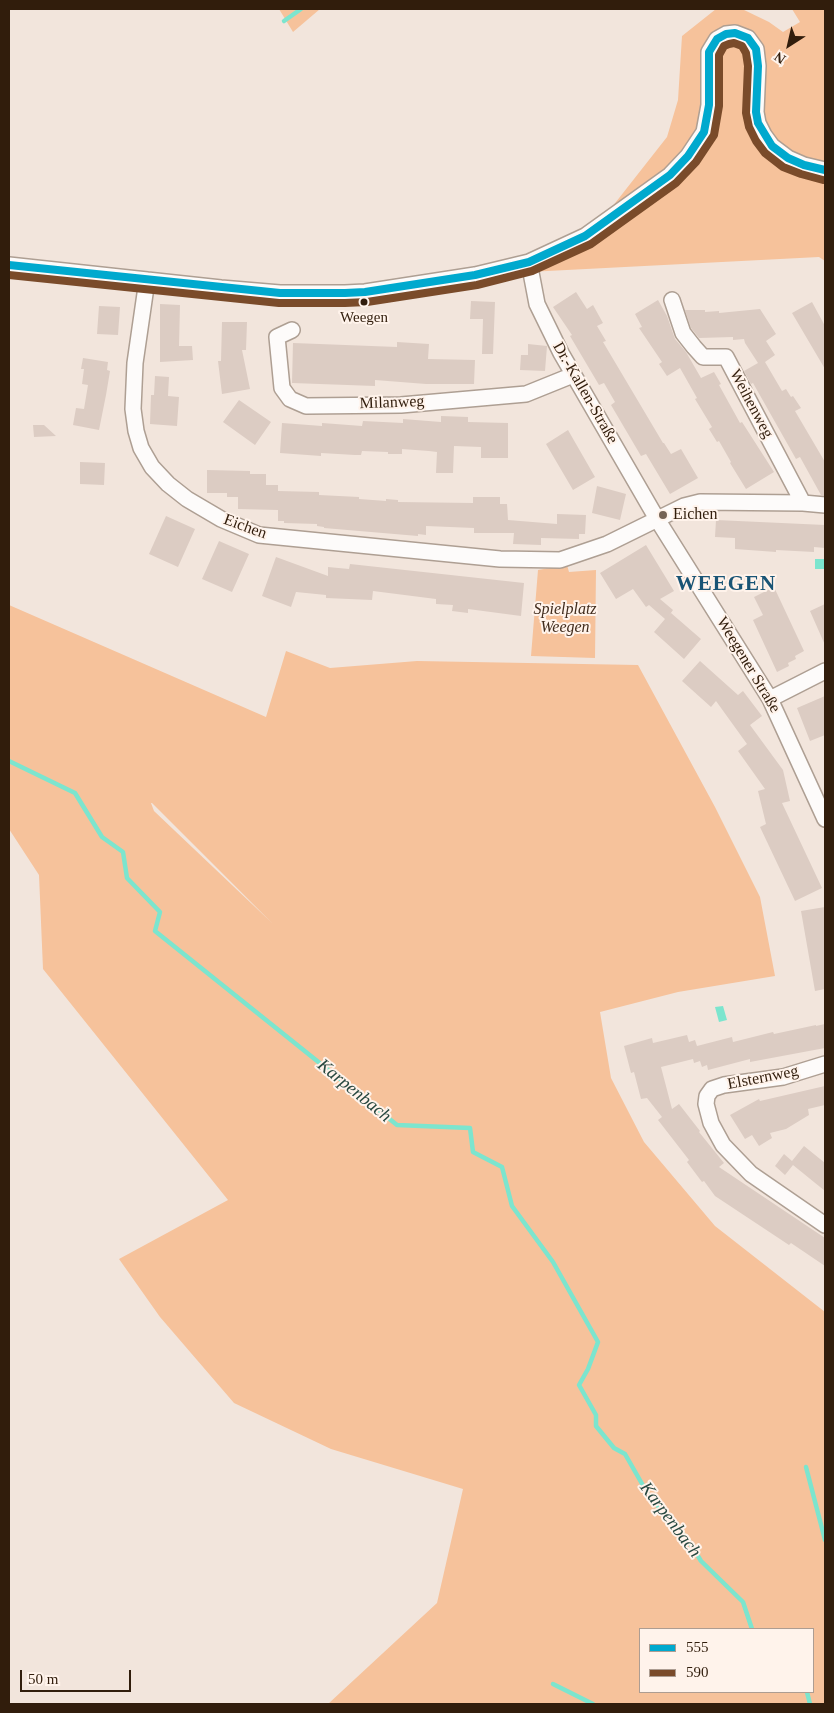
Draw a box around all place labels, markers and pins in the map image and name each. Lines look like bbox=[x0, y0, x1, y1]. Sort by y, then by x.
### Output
marker: Weegen bbox=[359, 297, 369, 307]
place label: Weegen bbox=[340, 309, 388, 327]
place label: Eichen bbox=[673, 505, 717, 525]
marker: Eichen bbox=[657, 509, 669, 521]

